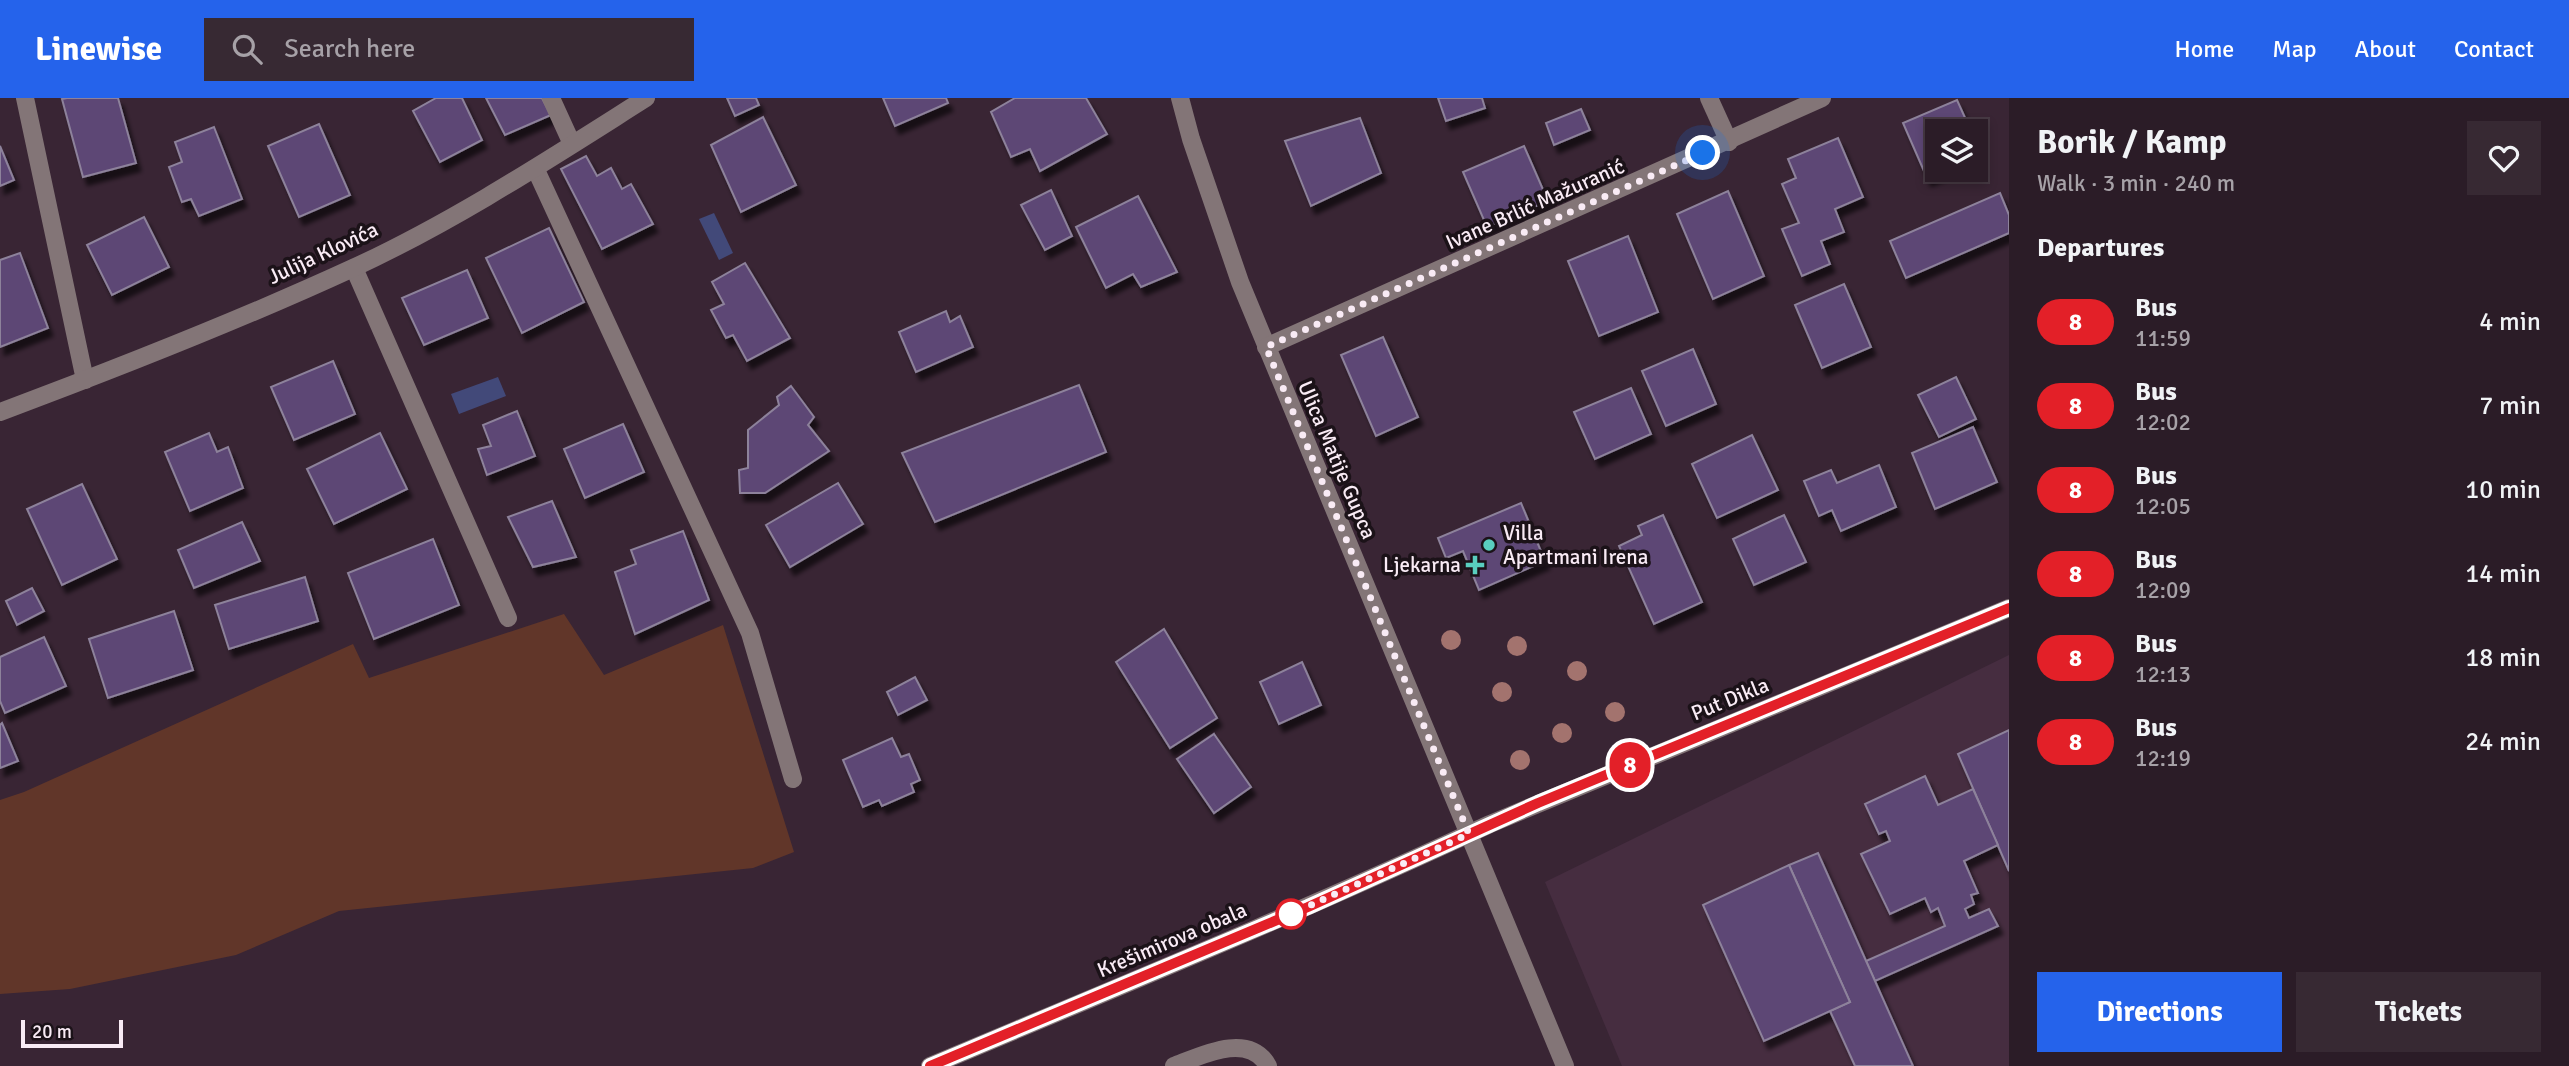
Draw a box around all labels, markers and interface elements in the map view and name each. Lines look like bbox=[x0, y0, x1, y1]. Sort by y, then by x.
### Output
search box bbox=[204, 18, 694, 81]
text: Linewise bbox=[35, 29, 162, 70]
icon: search bbox=[228, 30, 266, 68]
text: Search here bbox=[284, 33, 415, 65]
text: Home bbox=[2174, 34, 2234, 64]
text: Map bbox=[2272, 34, 2317, 64]
text: About bbox=[2355, 34, 2416, 64]
text: Contact bbox=[2454, 34, 2534, 64]
map controls bbox=[1925, 119, 1988, 182]
button: layers bbox=[1925, 119, 1988, 182]
button: heart bbox=[2467, 121, 2541, 195]
text: Borik / Kamp bbox=[2037, 122, 2227, 163]
your location bbox=[1685, 135, 1720, 170]
street label: Ivane Brlić Mažuranić bbox=[1442, 153, 1629, 255]
text: Walk · 3 min · 240 m bbox=[2037, 169, 2235, 198]
street label: Julija Klovića bbox=[264, 216, 382, 290]
text: Departures bbox=[2037, 232, 2164, 264]
text: Bus bbox=[2135, 292, 2177, 324]
text: 4 min bbox=[2479, 306, 2541, 338]
text: 8 bbox=[2069, 307, 2082, 337]
text: 11:59 bbox=[2135, 324, 2191, 353]
text: Bus bbox=[2135, 376, 2177, 408]
street label: Ulica Matije Gupca bbox=[1292, 377, 1382, 543]
text: 7 min bbox=[2479, 390, 2541, 422]
text: 8 bbox=[2069, 391, 2082, 421]
text: 12:02 bbox=[2135, 408, 2191, 437]
text: Bus bbox=[2135, 460, 2177, 492]
text: 10 min bbox=[2465, 474, 2541, 506]
text: 8 bbox=[2069, 475, 2082, 505]
text: 12:05 bbox=[2135, 492, 2191, 521]
place label: Villa Apartmani Irena bbox=[1503, 520, 1648, 570]
marker: Villa Apartmani Irena bbox=[1481, 537, 1497, 553]
text: Bus bbox=[2135, 544, 2177, 576]
place label: Ljekarna bbox=[1383, 552, 1461, 578]
marker: Ljekarna bbox=[1467, 557, 1483, 573]
text: 14 min bbox=[2465, 558, 2541, 590]
text: 8 bbox=[2069, 559, 2082, 589]
text: 12:09 bbox=[2135, 576, 2191, 605]
text: Bus bbox=[2135, 628, 2177, 660]
text: 18 min bbox=[2465, 642, 2541, 674]
text: 8 bbox=[2069, 643, 2082, 673]
text: 12:13 bbox=[2135, 660, 2191, 689]
street label: Put Dikla bbox=[1687, 672, 1773, 726]
text: Bus bbox=[2135, 712, 2177, 744]
text: 24 min bbox=[2465, 726, 2541, 758]
text: 8 bbox=[2069, 727, 2082, 757]
line badge: 8 bbox=[1607, 742, 1653, 788]
text: 12:19 bbox=[2135, 744, 2191, 773]
text: 8 bbox=[1624, 750, 1636, 780]
street label: Krešimirova obala bbox=[1093, 897, 1251, 983]
unlabelled marker bbox=[1276, 899, 1306, 929]
button: Directions bbox=[2037, 972, 2282, 1052]
button: Tickets bbox=[2296, 972, 2541, 1052]
scale bar bbox=[21, 1017, 122, 1049]
text: 20 m bbox=[32, 1020, 72, 1044]

